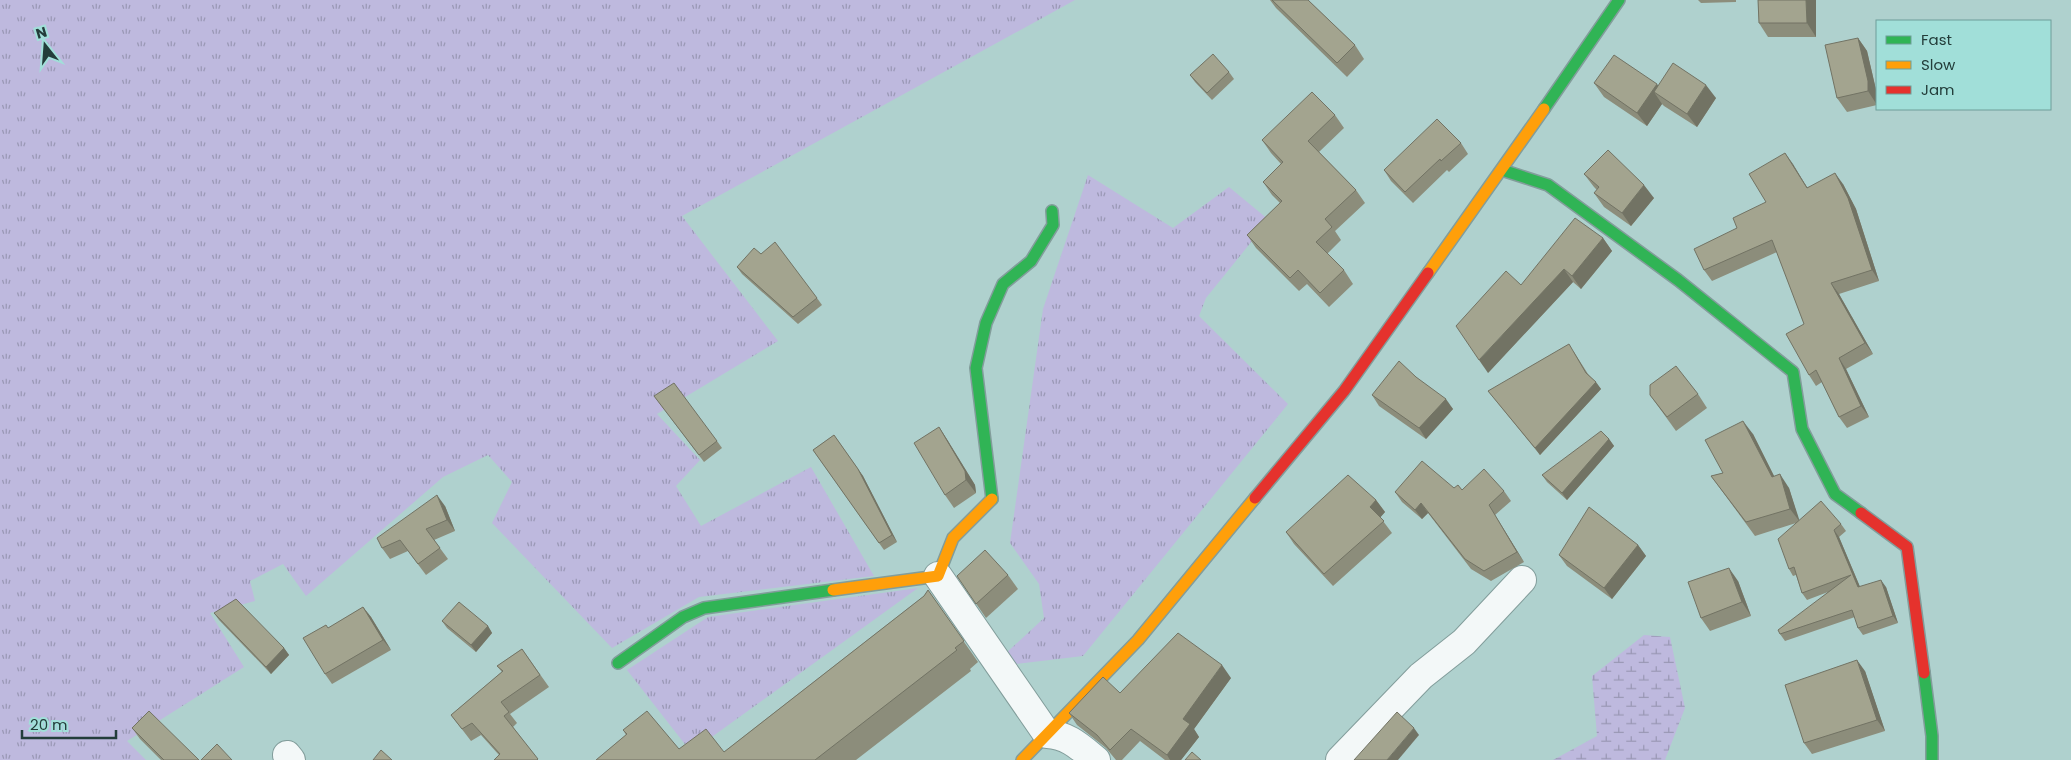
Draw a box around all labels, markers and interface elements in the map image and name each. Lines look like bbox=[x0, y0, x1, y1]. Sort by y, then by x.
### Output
north arrow bbox=[20, 20, 70, 70]
legend bbox=[1876, 20, 2051, 110]
text: N bbox=[33, 21, 49, 44]
text: Fast bbox=[1921, 29, 1952, 50]
text: Slow bbox=[1921, 54, 1956, 75]
text: Jam bbox=[1921, 79, 1955, 100]
scale bar bbox=[22, 708, 116, 740]
text: 20 m bbox=[30, 714, 68, 735]

